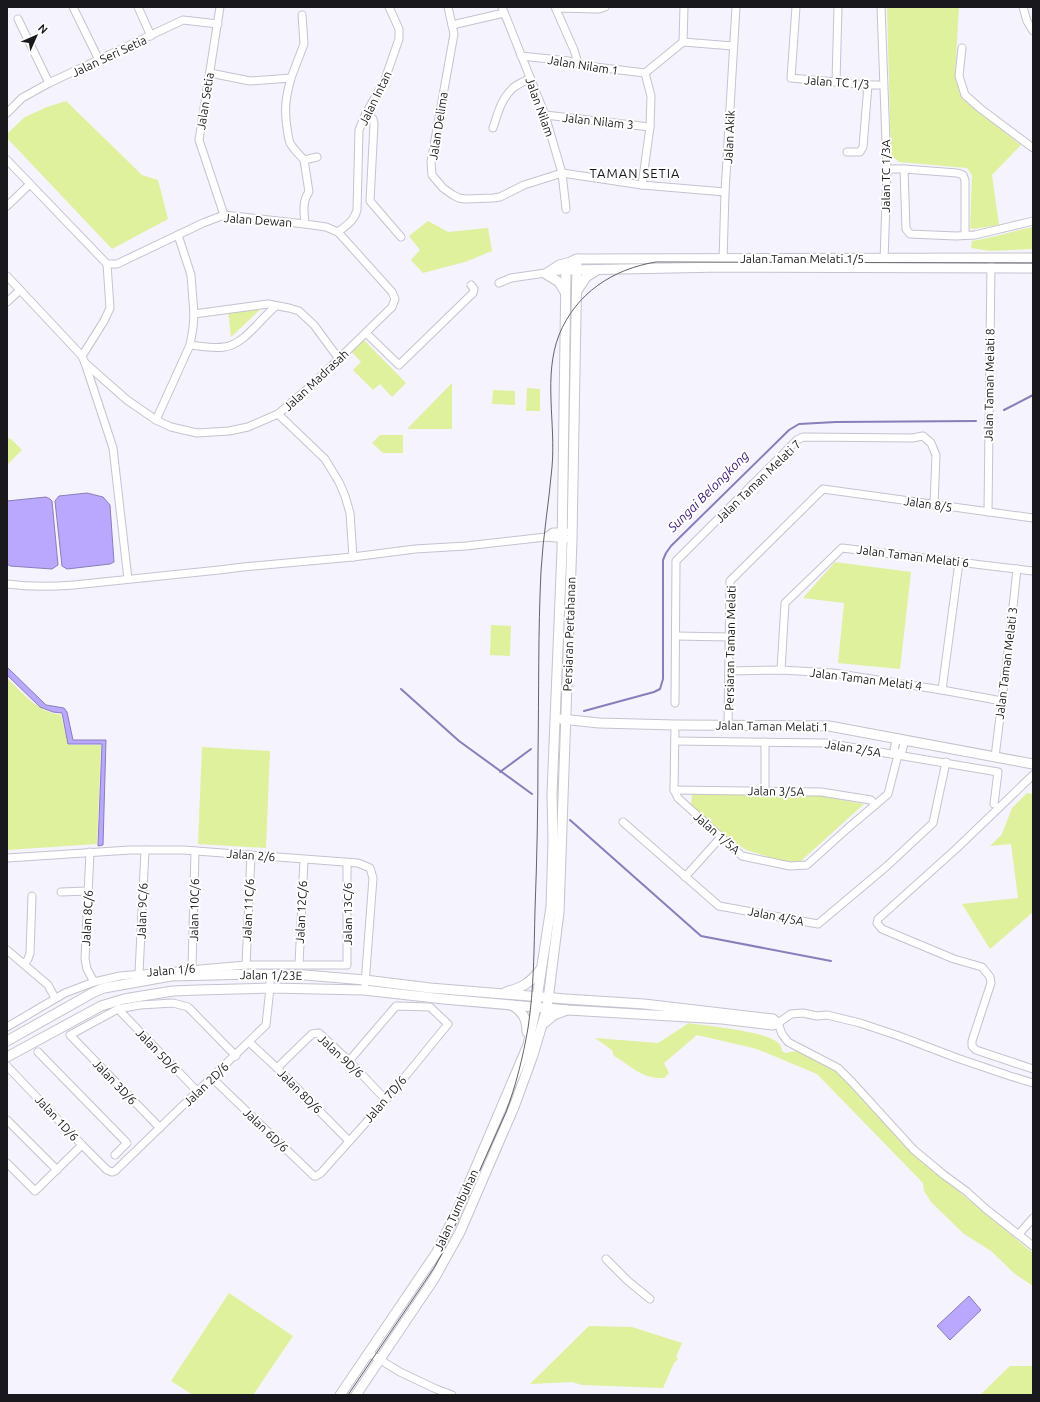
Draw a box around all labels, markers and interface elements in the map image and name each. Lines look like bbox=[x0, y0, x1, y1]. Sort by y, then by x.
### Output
north arrow bbox=[16, 16, 56, 56]
text: N bbox=[36, 22, 50, 36]
street label: Jalan Seri Setia bbox=[70, 33, 148, 79]
street label: Jalan Nilam 1 bbox=[547, 53, 619, 77]
street label: Jalan Intan bbox=[356, 69, 394, 127]
street label: Jalan Setia bbox=[194, 71, 216, 131]
street label: Jalan TC 1/3 bbox=[804, 73, 870, 91]
street label: Jalan Nilam bbox=[523, 76, 557, 138]
street label: Jalan Delima bbox=[426, 91, 450, 161]
street label: Jalan Akik bbox=[721, 110, 737, 164]
street label: Jalan Nilam 3 bbox=[562, 111, 634, 131]
street label: Jalan TC 1/3A bbox=[879, 139, 892, 213]
district label: TAMAN SETIA bbox=[589, 166, 681, 180]
street label: Jalan Dewan bbox=[223, 211, 293, 229]
street label: Jalan Taman Melati 1/5 bbox=[740, 252, 864, 265]
street label: Jalan Taman Melati 8 bbox=[982, 328, 996, 442]
street label: Jalan Madrasah bbox=[281, 347, 351, 413]
street label: Jalan Taman Melati 7 bbox=[713, 437, 803, 525]
water label: Sungai Belongkong bbox=[664, 448, 751, 535]
street label: Jalan 8/5 bbox=[903, 494, 953, 514]
street label: Jalan Taman Melati 6 bbox=[856, 543, 970, 569]
street label: Persiaran Pertahanan bbox=[561, 577, 577, 691]
street label: Persiaran Taman Melati bbox=[722, 585, 738, 711]
street label: Jalan Taman Melati 3 bbox=[993, 606, 1019, 720]
street label: Jalan Taman Melati 4 bbox=[809, 666, 923, 692]
street label: Jalan Taman Melati 1 bbox=[715, 719, 829, 733]
street label: Jalan 2/5A bbox=[824, 737, 882, 759]
street label: Jalan 3/5A bbox=[748, 784, 805, 798]
street label: Jalan 1/5A bbox=[691, 809, 743, 857]
street label: Jalan 2/6 bbox=[226, 847, 276, 863]
street label: Jalan 10C/6 bbox=[187, 878, 201, 942]
street label: Jalan 11C/6 bbox=[240, 878, 256, 942]
street label: Jalan 12C/6 bbox=[293, 880, 309, 944]
street label: Jalan 9C/6 bbox=[135, 882, 149, 939]
street label: Jalan 13C/6 bbox=[341, 882, 354, 946]
street label: Jalan 8C/6 bbox=[79, 889, 95, 946]
street label: Jalan 4/5A bbox=[747, 904, 805, 928]
street label: Jalan 1/6 bbox=[146, 961, 196, 979]
street label: Jalan 1/23E bbox=[240, 968, 303, 982]
street label: Jalan 5D/6 bbox=[134, 1026, 183, 1076]
street label: Jalan 9D/6 bbox=[316, 1032, 366, 1080]
street label: Jalan 3D/6 bbox=[91, 1057, 140, 1107]
street label: Jalan 2D/6 bbox=[181, 1059, 231, 1108]
street label: Jalan 8D/6 bbox=[275, 1066, 325, 1116]
street label: Jalan 7D/6 bbox=[361, 1073, 409, 1125]
street label: Jalan 1D/6 bbox=[33, 1093, 81, 1143]
street label: Jalan 6D/6 bbox=[241, 1106, 291, 1155]
street label: Jalan Tumbuhan bbox=[431, 1167, 481, 1253]

